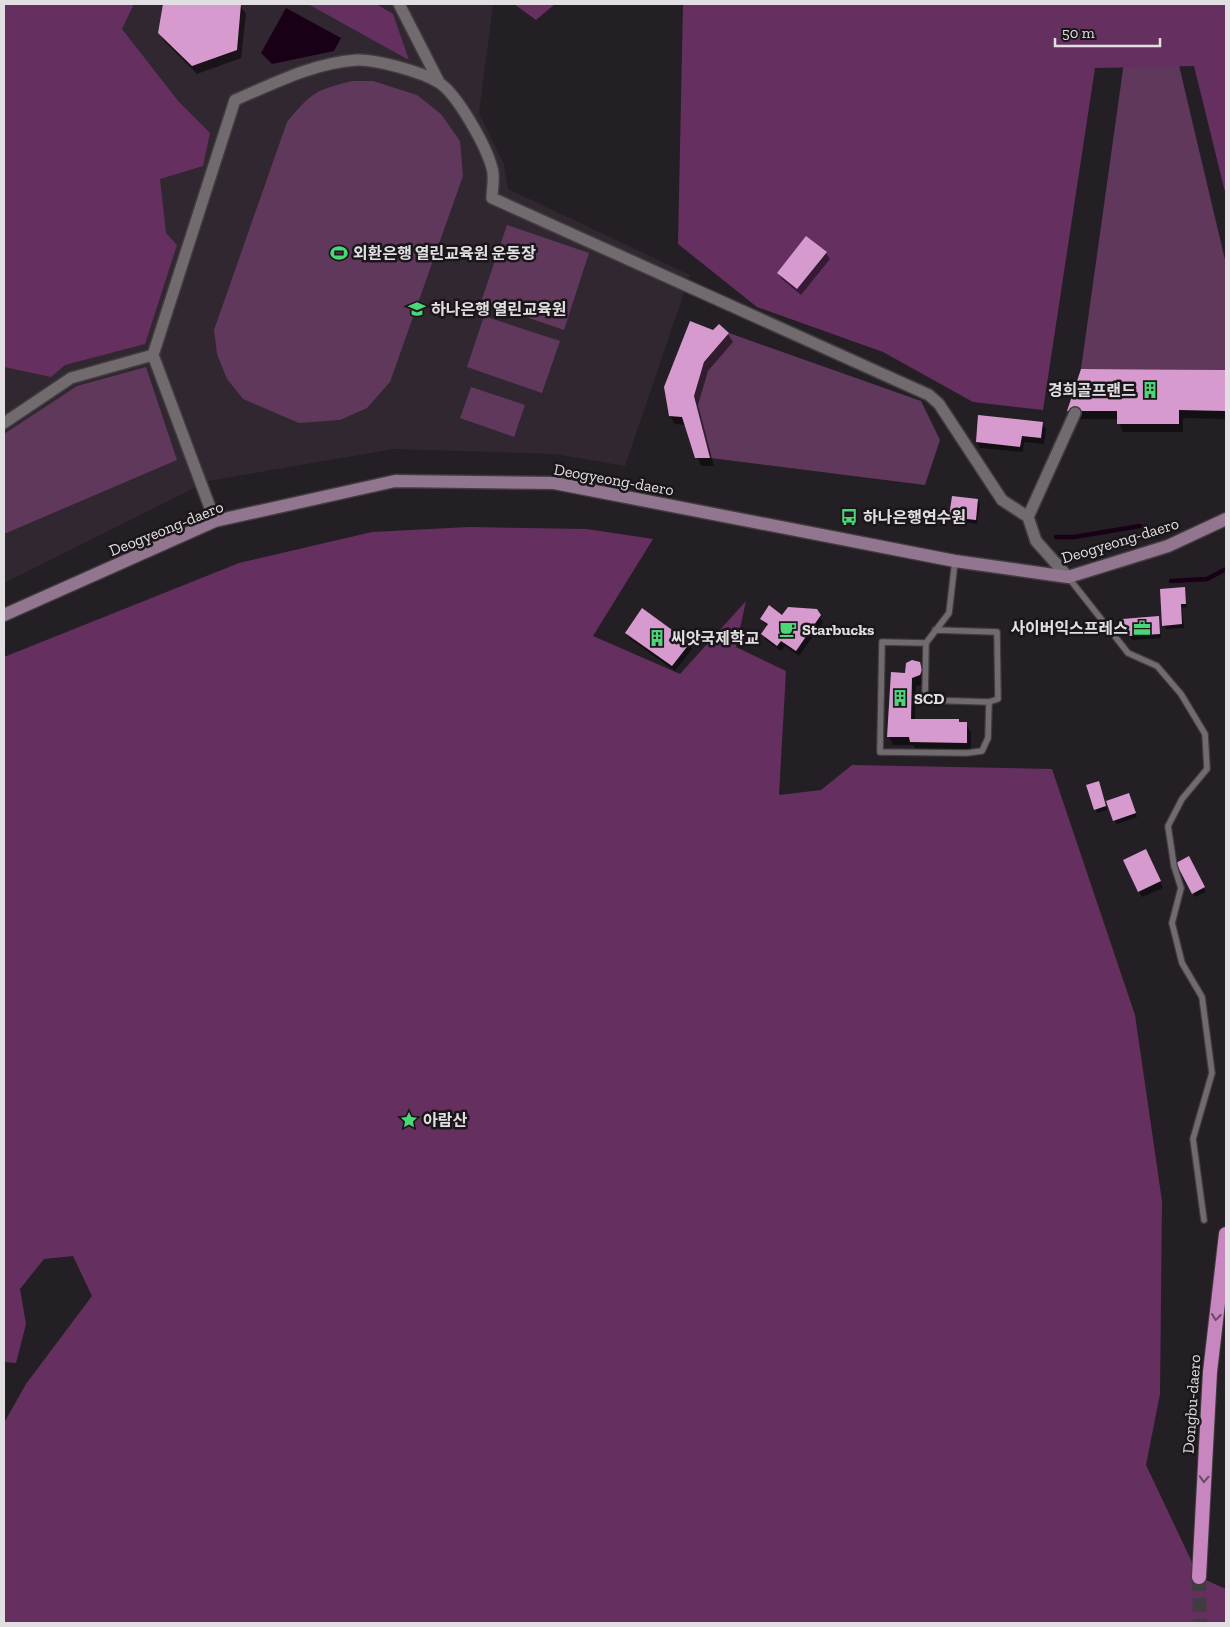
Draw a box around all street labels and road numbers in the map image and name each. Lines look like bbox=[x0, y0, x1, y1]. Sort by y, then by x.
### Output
street label: Deogyeong-daero bbox=[552, 460, 675, 499]
street label: Deogyeong-daero bbox=[106, 497, 226, 560]
street label: Deogyeong-daero bbox=[1059, 514, 1181, 567]
street label: Dongbu-daero bbox=[1179, 1354, 1204, 1454]

